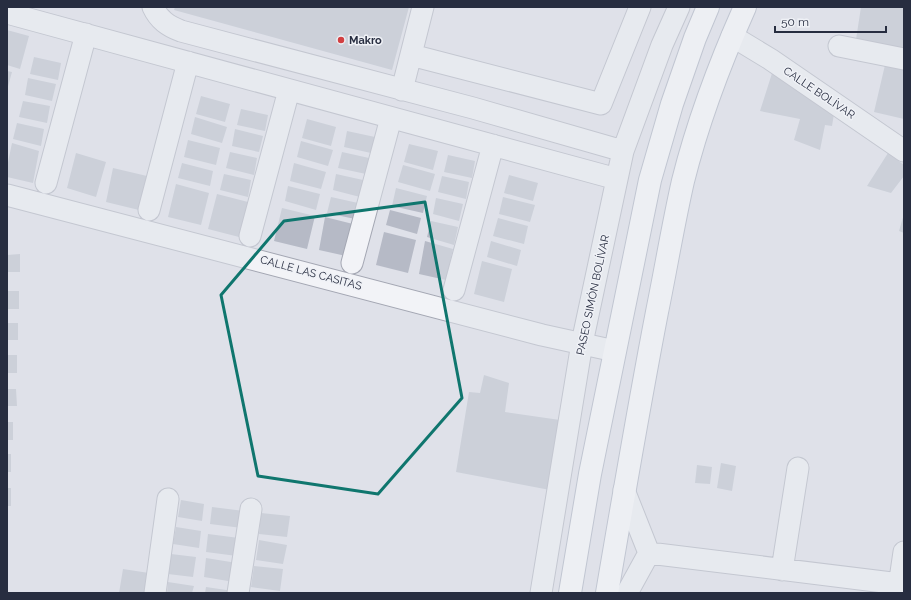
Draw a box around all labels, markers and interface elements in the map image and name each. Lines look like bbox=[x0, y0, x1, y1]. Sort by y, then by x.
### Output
scale bar bbox=[775, 8, 886, 34]
text: 50 m bbox=[781, 15, 809, 29]
place label: Makro bbox=[349, 34, 382, 47]
marker: Makro bbox=[336, 35, 346, 45]
street label: CALLE BOLÍVAR bbox=[781, 63, 858, 122]
street label: PASEO SIMÓN BOLÍVAR bbox=[573, 233, 612, 356]
street label: CALLE LAS CASITAS bbox=[259, 253, 363, 293]

